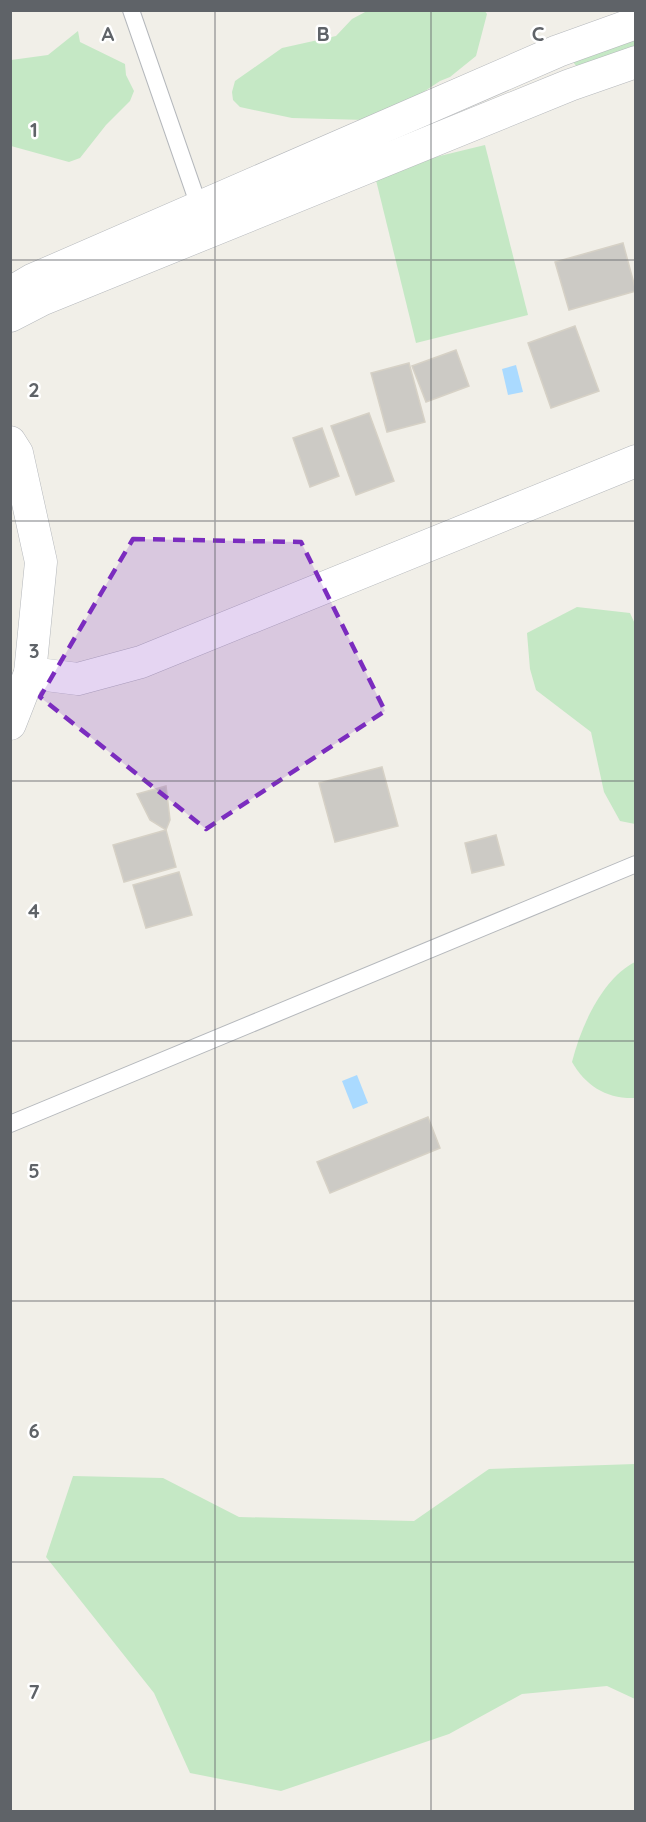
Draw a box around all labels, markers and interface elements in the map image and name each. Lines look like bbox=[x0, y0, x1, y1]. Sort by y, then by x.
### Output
text: A bbox=[102, 21, 115, 46]
text: B bbox=[316, 21, 330, 46]
text: C bbox=[532, 21, 545, 46]
text: 1 bbox=[30, 117, 38, 142]
text: 2 bbox=[28, 377, 40, 402]
text: 3 bbox=[29, 638, 39, 663]
text: 4 bbox=[28, 898, 40, 923]
text: 5 bbox=[28, 1158, 40, 1183]
text: 6 bbox=[28, 1418, 40, 1443]
text: 7 bbox=[29, 1679, 40, 1704]

